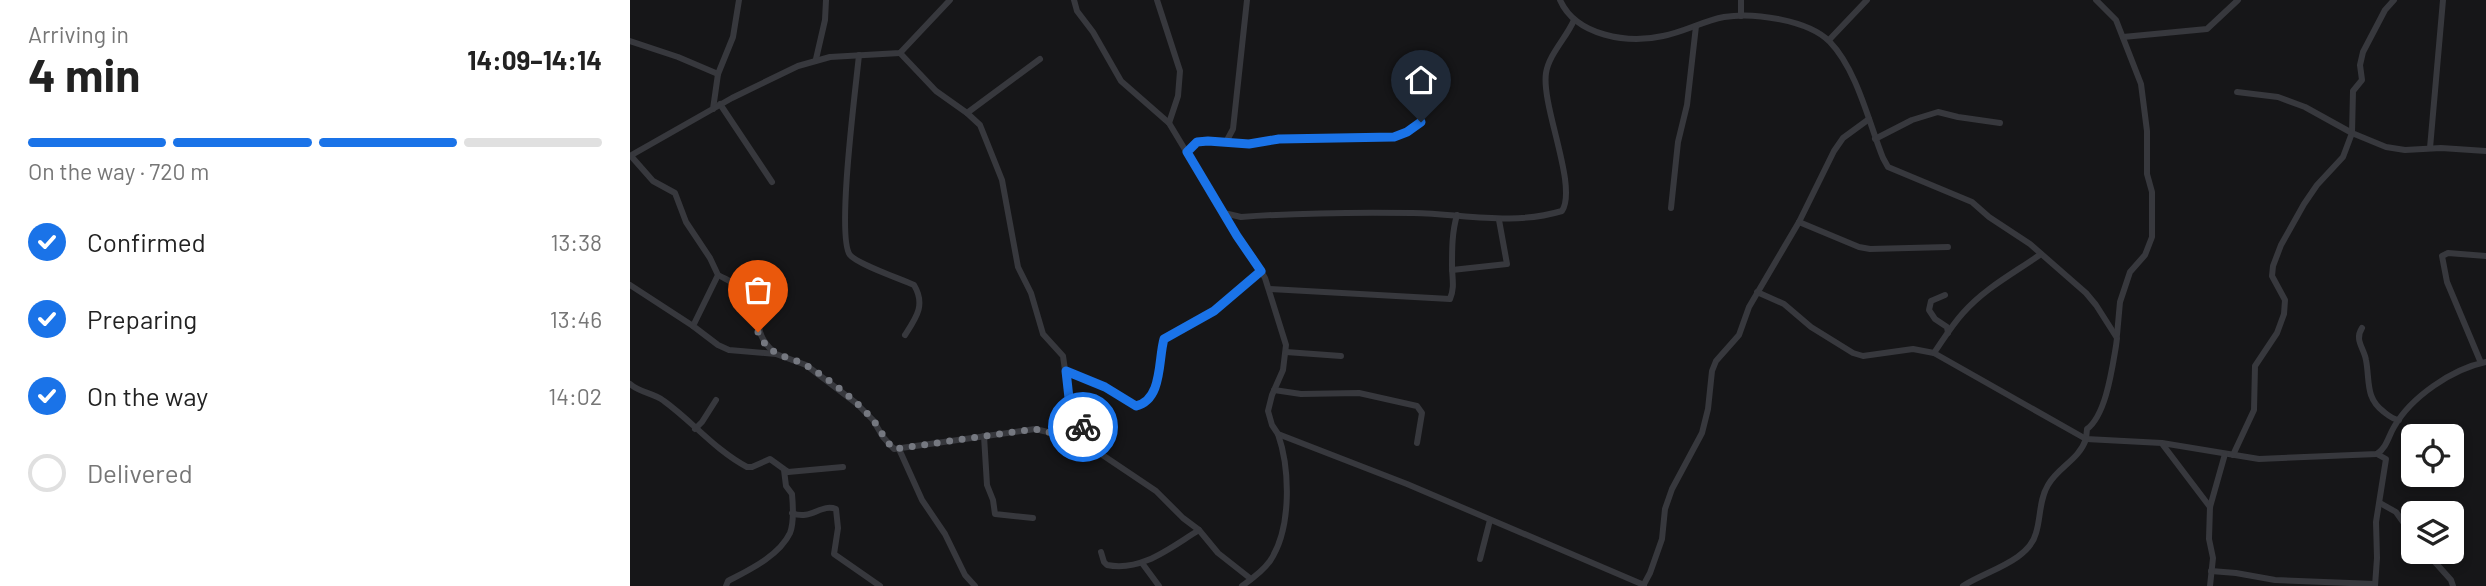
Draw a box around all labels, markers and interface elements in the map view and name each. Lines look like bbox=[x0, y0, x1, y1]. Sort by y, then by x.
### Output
text: Arriving in bbox=[28, 20, 129, 48]
text: 14:09–14:14 bbox=[467, 44, 602, 75]
text: 4 min bbox=[28, 46, 140, 101]
pin bbox=[1391, 50, 1451, 122]
icon: home bbox=[1402, 61, 1440, 99]
text: On the way · 720 m bbox=[28, 157, 209, 185]
icon: check bbox=[28, 223, 66, 261]
text: Confirmed bbox=[87, 226, 206, 257]
text: 13:38 bbox=[550, 228, 602, 256]
pin bbox=[728, 260, 788, 332]
icon: bag bbox=[739, 271, 777, 309]
icon: check bbox=[28, 300, 66, 338]
text: Preparing bbox=[87, 303, 197, 334]
text: 13:46 bbox=[550, 305, 602, 333]
icon: check bbox=[28, 377, 66, 415]
text: On the way bbox=[87, 380, 208, 411]
text: 14:02 bbox=[548, 382, 602, 410]
courier bbox=[1048, 392, 1118, 462]
icon: bike bbox=[1064, 408, 1102, 446]
map controls bbox=[2401, 424, 2464, 564]
button: locate bbox=[2401, 424, 2464, 487]
text: Delivered bbox=[87, 457, 193, 488]
button: layers bbox=[2401, 501, 2464, 564]

